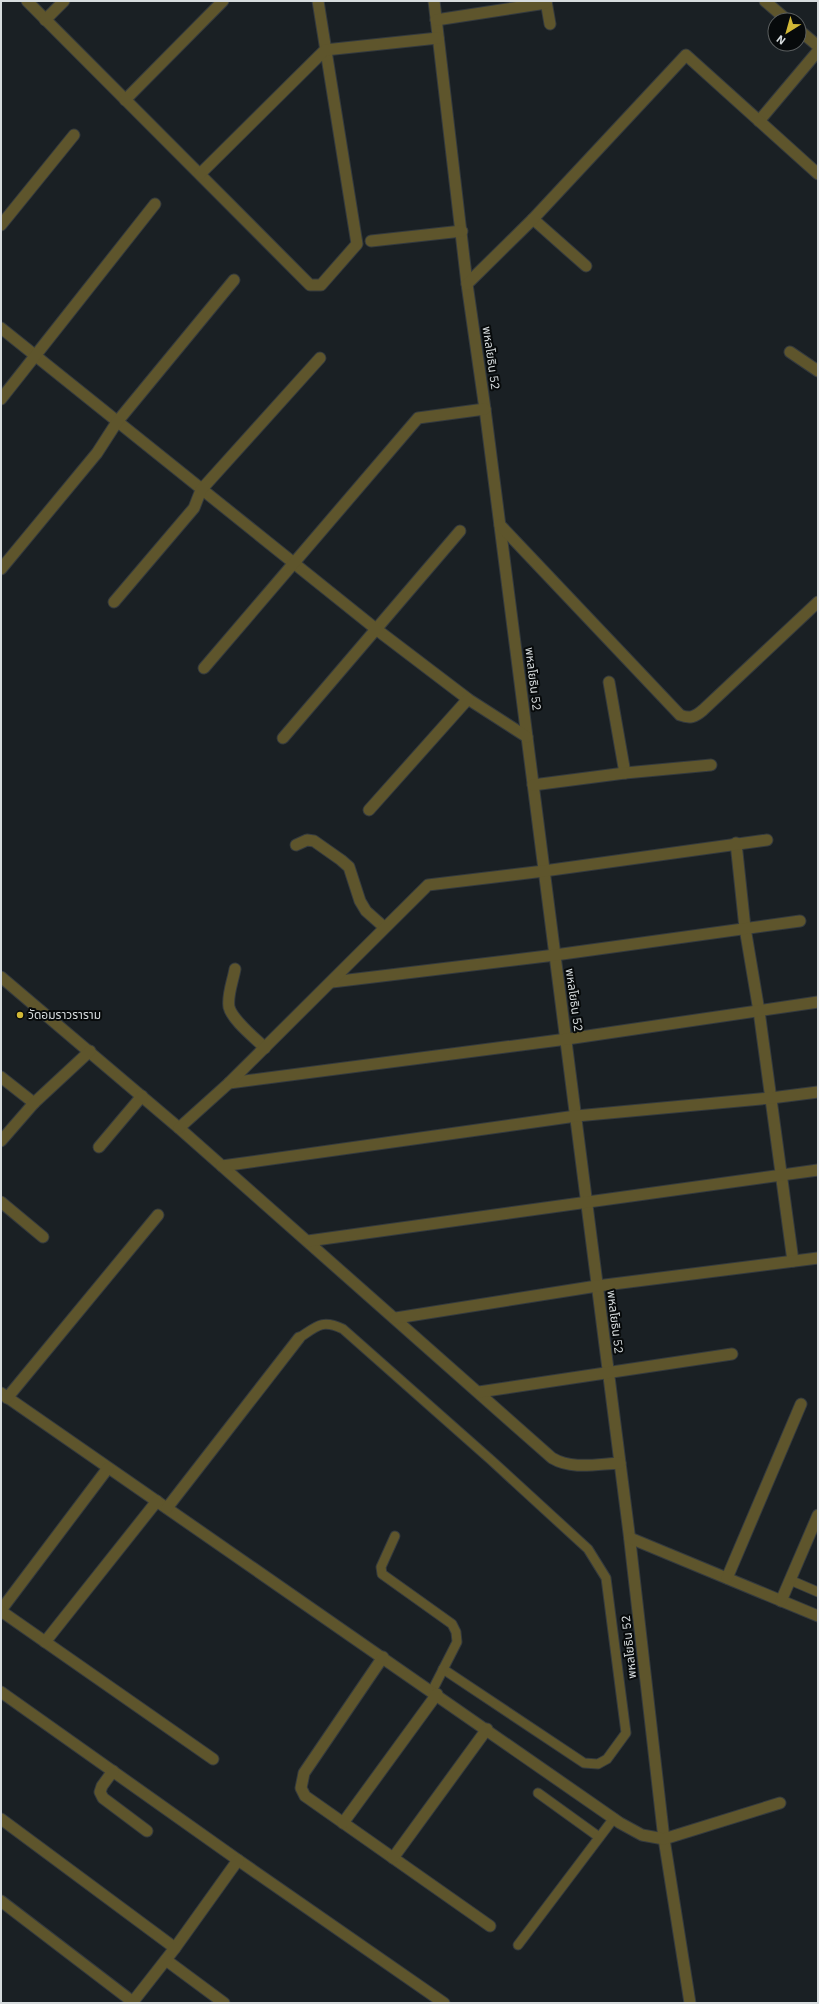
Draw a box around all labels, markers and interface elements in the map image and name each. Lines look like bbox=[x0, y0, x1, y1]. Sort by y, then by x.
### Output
north arrow bbox=[767, 12, 807, 52]
text: N bbox=[774, 32, 788, 48]
street label: พหลโยธิน 52 bbox=[480, 325, 503, 391]
street label: พหลโยธิน 52 bbox=[522, 646, 545, 712]
street label: พหลโยธิน 52 bbox=[563, 967, 586, 1033]
place label: วัดอมราวราราม bbox=[28, 1007, 101, 1022]
marker: วัดอมราวราราม bbox=[15, 1010, 25, 1020]
street label: พหลโยธิน 52 bbox=[604, 1289, 627, 1355]
street label: พหลโยธิน 52 bbox=[618, 1615, 639, 1680]

